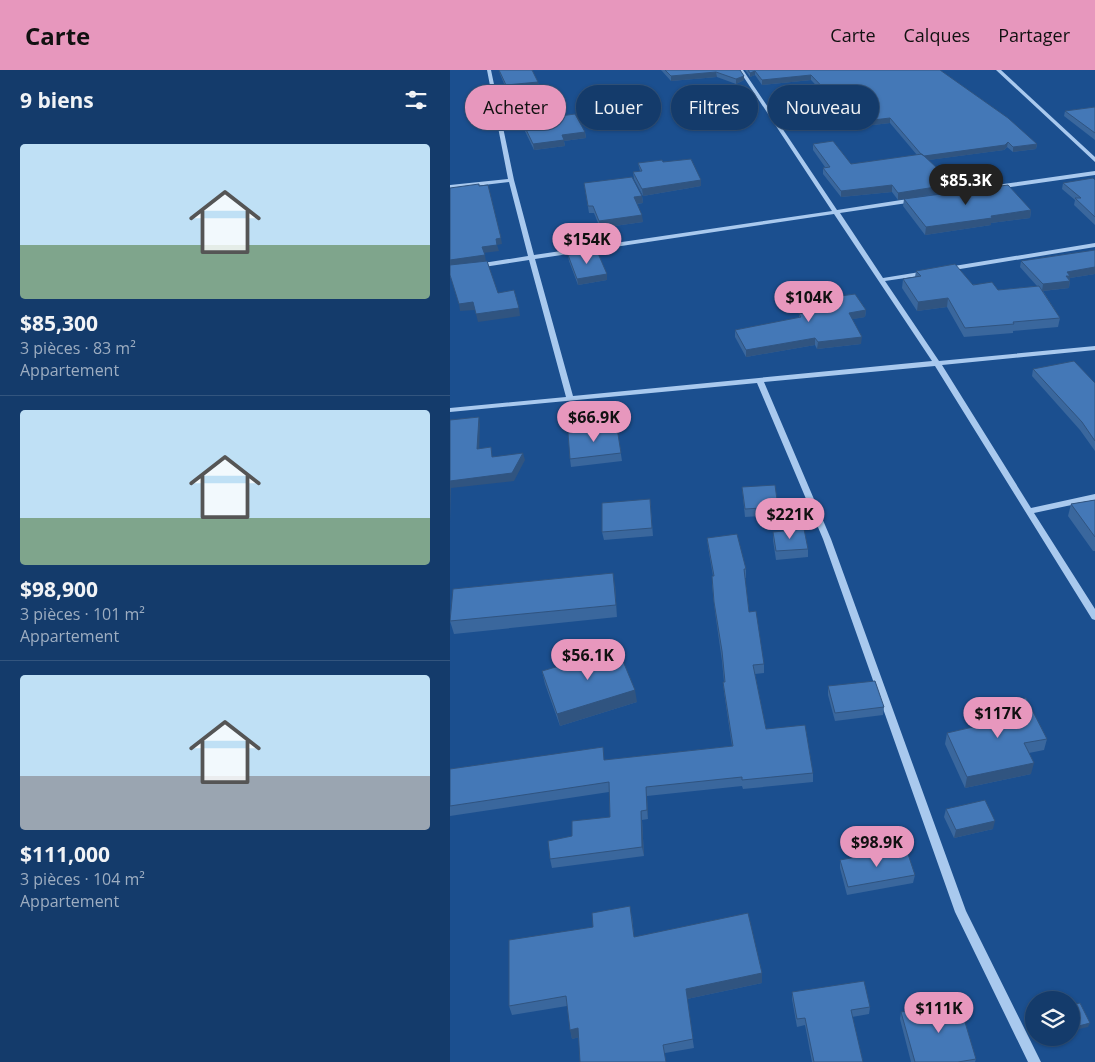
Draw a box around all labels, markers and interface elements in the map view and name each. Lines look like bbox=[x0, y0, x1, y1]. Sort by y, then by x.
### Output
text: Carte bbox=[25, 19, 90, 52]
text: Carte bbox=[830, 23, 876, 47]
text: Calques bbox=[904, 23, 970, 47]
text: Partager bbox=[998, 23, 1070, 47]
chip: Acheter bbox=[465, 85, 566, 130]
chip: Louer bbox=[576, 85, 661, 130]
chip: Filtres bbox=[671, 85, 758, 130]
chip: Nouveau bbox=[768, 85, 879, 130]
text: 9 biens bbox=[20, 86, 94, 114]
icon: filters bbox=[402, 86, 430, 114]
pin: $85.3K bbox=[925, 164, 1007, 206]
text: $85.3K bbox=[940, 169, 992, 191]
icon: home bbox=[180, 177, 270, 267]
pin: $154K bbox=[552, 222, 622, 265]
text: $154K bbox=[563, 228, 611, 250]
pin: $104K bbox=[774, 280, 844, 323]
text: $104K bbox=[785, 286, 833, 308]
text: $85,300 bbox=[20, 309, 98, 337]
text: 3 pièces · 83 m² bbox=[20, 337, 136, 359]
text: Appartement bbox=[20, 359, 119, 381]
pin: $66.9K bbox=[553, 400, 635, 443]
text: $66.9K bbox=[568, 406, 620, 428]
icon: home bbox=[180, 442, 270, 532]
pin: $221K bbox=[755, 498, 825, 540]
text: $221K bbox=[766, 503, 814, 525]
text: $98,900 bbox=[20, 575, 98, 603]
text: 3 pièces · 101 m² bbox=[20, 603, 145, 625]
text: Appartement bbox=[20, 625, 119, 647]
pin: $56.1K bbox=[547, 638, 629, 681]
text: $56.1K bbox=[562, 644, 614, 666]
pin: $117K bbox=[963, 696, 1033, 739]
text: $117K bbox=[974, 702, 1022, 724]
icon: home bbox=[180, 707, 270, 797]
pin: $98.9K bbox=[836, 826, 918, 868]
text: $98.9K bbox=[851, 831, 903, 853]
text: $111,000 bbox=[20, 840, 110, 868]
text: 3 pièces · 104 m² bbox=[20, 868, 145, 890]
text: Appartement bbox=[20, 890, 119, 912]
map controls bbox=[1025, 991, 1080, 1046]
button: layers bbox=[1025, 991, 1080, 1046]
pin: $111K bbox=[904, 992, 974, 1034]
text: $111K bbox=[915, 997, 963, 1019]

